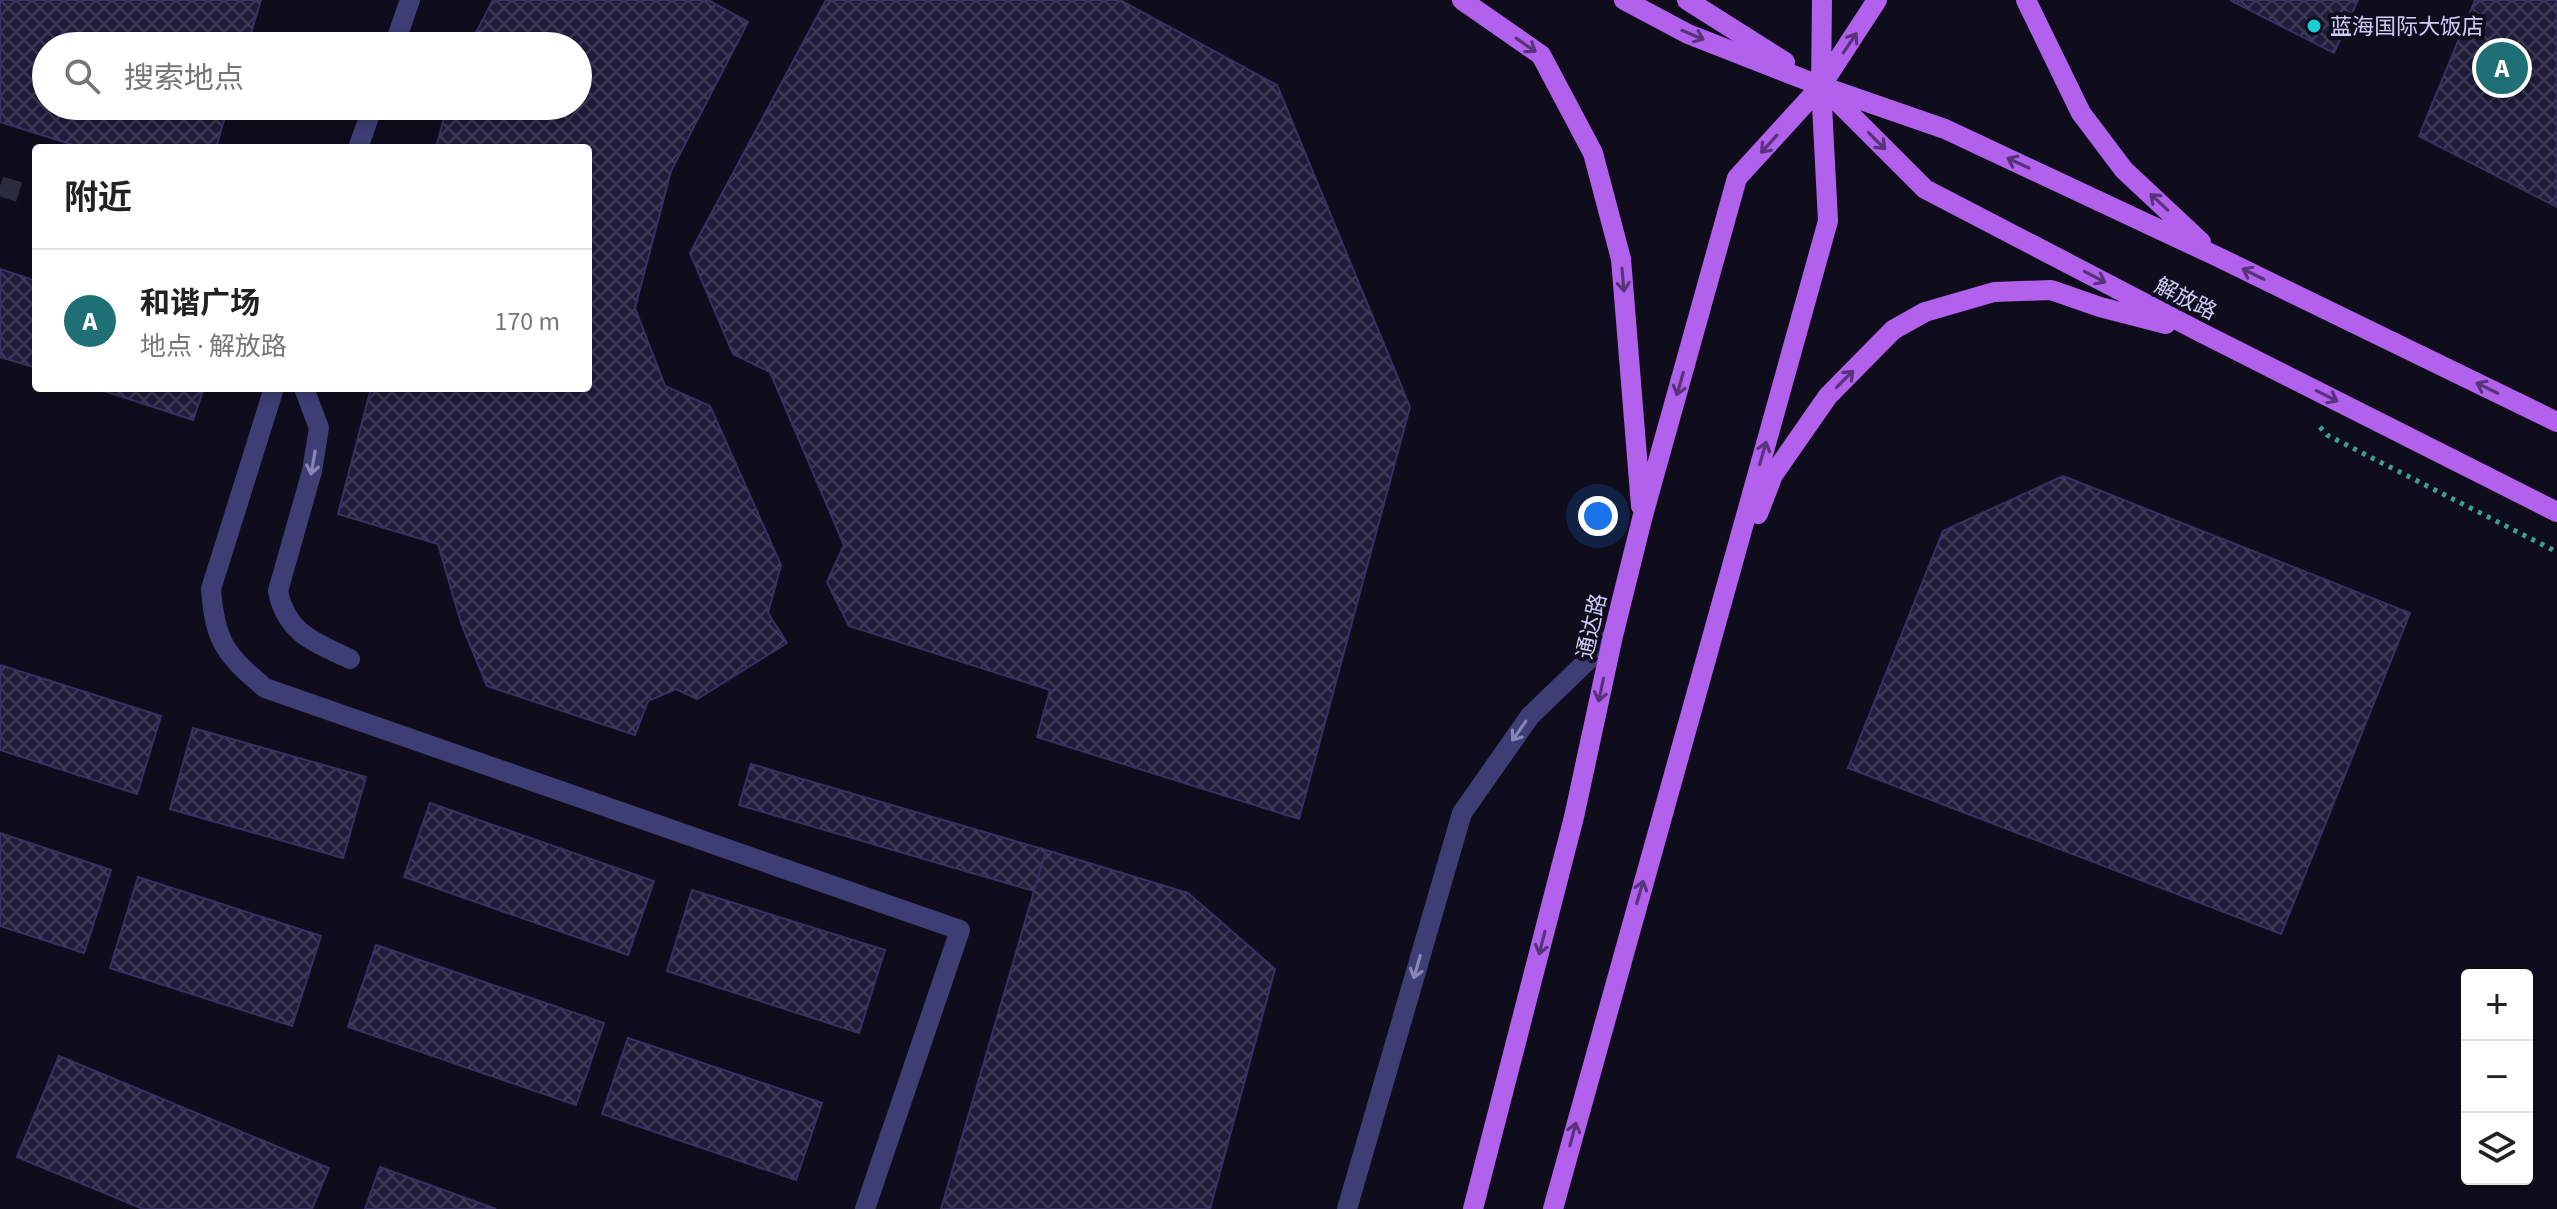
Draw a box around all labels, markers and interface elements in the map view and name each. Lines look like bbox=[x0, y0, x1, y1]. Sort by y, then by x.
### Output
place label: 蓝海国际大饭店 bbox=[2330, 11, 2484, 43]
marker: 蓝海国际大饭店 bbox=[2305, 17, 2323, 35]
one-way arrow bbox=[1680, 29, 1705, 44]
search box bbox=[32, 32, 592, 120]
one-way arrow bbox=[1842, 33, 1858, 55]
one-way arrow bbox=[1515, 36, 1536, 53]
pin: A bbox=[2476, 38, 2528, 98]
icon: search bbox=[60, 54, 104, 98]
text: 搜索地点 bbox=[124, 57, 244, 100]
one-way arrow bbox=[1867, 131, 1886, 150]
one-way arrow bbox=[1760, 133, 1778, 153]
one-way arrow bbox=[2006, 155, 2030, 170]
text: 附近 bbox=[64, 174, 132, 223]
one-way arrow bbox=[2149, 193, 2169, 212]
one-way arrow bbox=[1616, 266, 1631, 293]
one-way arrow bbox=[2242, 266, 2266, 281]
one-way arrow bbox=[2083, 270, 2107, 286]
street label: 解放路 bbox=[2149, 270, 2222, 328]
text: 和谐广场 bbox=[140, 282, 260, 325]
text: A bbox=[83, 303, 97, 340]
text: 170 m bbox=[494, 303, 560, 340]
text: 地点 · 解放路 bbox=[140, 328, 287, 365]
one-way arrow bbox=[1672, 370, 1687, 396]
one-way arrow bbox=[1835, 370, 1854, 389]
one-way arrow bbox=[2475, 380, 2499, 395]
one-way arrow bbox=[2314, 388, 2338, 404]
one-way arrow bbox=[1757, 440, 1772, 466]
one-way arrow bbox=[304, 450, 319, 475]
your location bbox=[1578, 496, 1618, 536]
street label: 通达路 bbox=[1569, 590, 1615, 662]
one-way arrow bbox=[1593, 676, 1608, 702]
one-way arrow bbox=[1511, 720, 1527, 742]
one-way arrow bbox=[1633, 879, 1648, 905]
one-way arrow bbox=[1533, 929, 1548, 955]
one-way arrow bbox=[1409, 954, 1423, 979]
map controls bbox=[2461, 969, 2533, 1185]
button: + bbox=[2461, 969, 2533, 1041]
button: − bbox=[2461, 1041, 2533, 1113]
button: layers bbox=[2461, 1113, 2533, 1185]
one-way arrow bbox=[1566, 1121, 1581, 1147]

